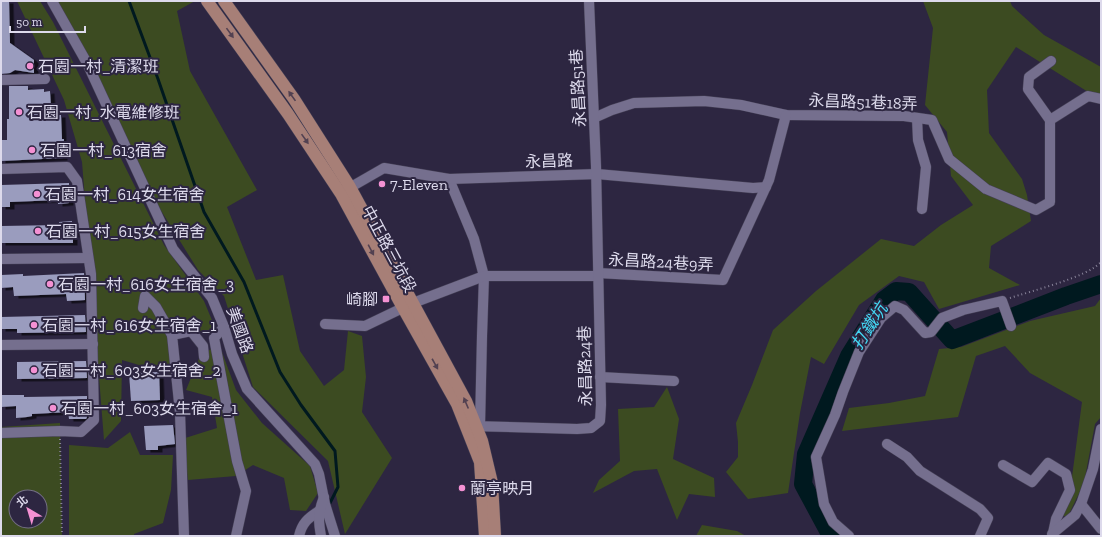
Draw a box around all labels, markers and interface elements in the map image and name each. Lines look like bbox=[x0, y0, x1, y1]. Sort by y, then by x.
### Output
scale bar bbox=[10, 8, 85, 34]
text: 50 m bbox=[16, 15, 43, 29]
one-way arrow bbox=[225, 27, 234, 38]
street label: 永昌路51巷 bbox=[566, 48, 590, 128]
place label: 石園一村_清潔班 bbox=[38, 57, 159, 76]
marker: 石園一村_清潔班 bbox=[25, 61, 35, 71]
one-way arrow bbox=[288, 90, 296, 101]
street label: 永昌路51巷18弄 bbox=[808, 91, 918, 113]
place label: 石園一村_水電維修班 bbox=[27, 103, 180, 122]
marker: 石園一村_水電維修班 bbox=[14, 107, 24, 117]
one-way arrow bbox=[301, 133, 309, 144]
place label: 石園一村_613宿舍 bbox=[40, 141, 167, 160]
marker: 石園一村_613宿舍 bbox=[27, 145, 37, 155]
street label: 永昌路 bbox=[525, 151, 573, 171]
place label: 7-Eleven bbox=[390, 175, 449, 194]
marker: 7-Eleven bbox=[377, 179, 387, 189]
place label: 石園一村_614女生宿舍 bbox=[45, 185, 205, 204]
marker: 石園一村_614女生宿舍 bbox=[32, 189, 42, 199]
street label: 中正路三坑段 bbox=[358, 202, 420, 296]
place label: 石園一村_615女生宿舍 bbox=[46, 222, 205, 241]
marker: 石園一村_615女生宿舍 bbox=[33, 226, 43, 236]
one-way arrow bbox=[368, 244, 375, 256]
street label: 永昌路24巷9弄 bbox=[608, 250, 714, 274]
place label: 石園一村_616女生宿舍_3 bbox=[58, 275, 234, 294]
marker: 石園一村_616女生宿舍_3 bbox=[45, 279, 55, 289]
place label: 崎腳 bbox=[346, 290, 378, 309]
marker: 崎腳 bbox=[381, 294, 391, 304]
water label: 打鐵坑 bbox=[847, 297, 893, 353]
street label: 美國路 bbox=[223, 304, 257, 356]
place label: 石園一村_616女生宿舍_1 bbox=[42, 316, 216, 335]
marker: 石園一村_616女生宿舍_1 bbox=[29, 320, 39, 330]
street label: 永昌路24巷 bbox=[575, 325, 595, 407]
one-way arrow bbox=[431, 358, 438, 370]
place label: 石園一村_603女生宿舍_2 bbox=[42, 361, 221, 380]
marker: 石園一村_603女生宿舍_2 bbox=[29, 365, 39, 375]
one-way arrow bbox=[463, 397, 469, 409]
place label: 石園一村_603女生宿舍_1 bbox=[61, 399, 238, 418]
marker: 石園一村_603女生宿舍_1 bbox=[48, 403, 58, 413]
place label: 蘭亭映月 bbox=[470, 479, 534, 498]
marker: 蘭亭映月 bbox=[457, 483, 467, 493]
north arrow bbox=[8, 489, 48, 529]
text: 北 bbox=[14, 493, 30, 510]

